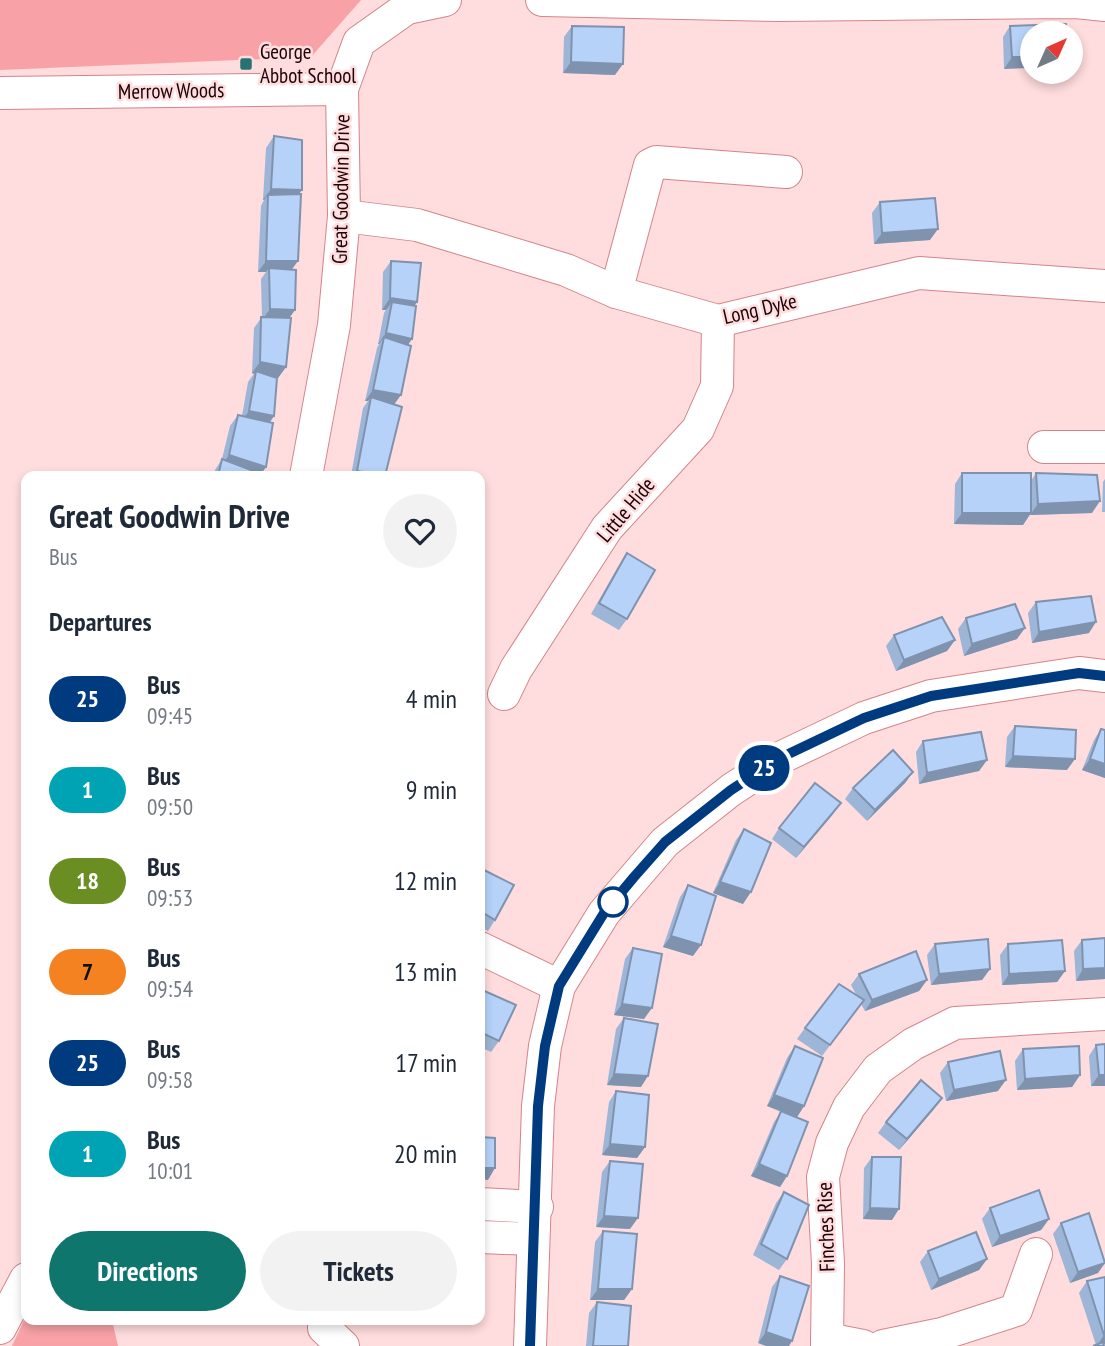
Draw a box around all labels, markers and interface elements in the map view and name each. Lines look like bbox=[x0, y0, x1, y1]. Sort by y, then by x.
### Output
north arrow bbox=[1020, 21, 1083, 84]
map controls bbox=[1020, 21, 1083, 84]
place label: George Abbot School bbox=[260, 38, 356, 89]
marker: George Abbot School bbox=[238, 56, 254, 72]
street label: Merrow Woods bbox=[118, 76, 224, 105]
street label: Great Goodwin Drive bbox=[326, 114, 355, 264]
street label: Long Dyke bbox=[720, 287, 799, 330]
street label: Little Hide bbox=[591, 472, 661, 548]
text: Great Goodwin Drive bbox=[49, 494, 290, 537]
button: heart bbox=[383, 494, 457, 568]
text: Bus bbox=[49, 542, 78, 571]
text: Departures bbox=[49, 605, 152, 638]
text: Bus bbox=[147, 668, 180, 701]
text: 4 min bbox=[406, 682, 457, 715]
text: 25 bbox=[76, 683, 99, 714]
text: 09:45 bbox=[147, 701, 193, 730]
line badge: 25 bbox=[732, 745, 796, 791]
text: 25 bbox=[753, 752, 775, 783]
text: Bus bbox=[147, 759, 180, 792]
text: 9 min bbox=[406, 773, 457, 806]
text: 1 bbox=[82, 774, 93, 805]
text: 09:50 bbox=[147, 792, 193, 821]
text: Bus bbox=[147, 850, 180, 883]
text: 12 min bbox=[394, 864, 457, 897]
text: 18 bbox=[76, 865, 99, 896]
text: 09:53 bbox=[147, 883, 193, 912]
unlabelled marker bbox=[598, 887, 628, 917]
text: Bus bbox=[147, 941, 180, 974]
text: 13 min bbox=[394, 955, 457, 988]
text: 7 bbox=[82, 956, 93, 987]
text: 09:54 bbox=[147, 974, 193, 1003]
text: Bus bbox=[147, 1032, 180, 1065]
text: 17 min bbox=[395, 1046, 457, 1079]
text: 25 bbox=[76, 1047, 99, 1078]
text: 09:58 bbox=[147, 1065, 193, 1094]
text: Bus bbox=[147, 1123, 180, 1156]
text: 20 min bbox=[394, 1137, 457, 1170]
text: 1 bbox=[82, 1138, 93, 1169]
text: 10:01 bbox=[147, 1156, 193, 1185]
street label: Finches Rise bbox=[810, 1182, 841, 1272]
button: Directions bbox=[49, 1231, 246, 1311]
button: Tickets bbox=[260, 1231, 457, 1311]

